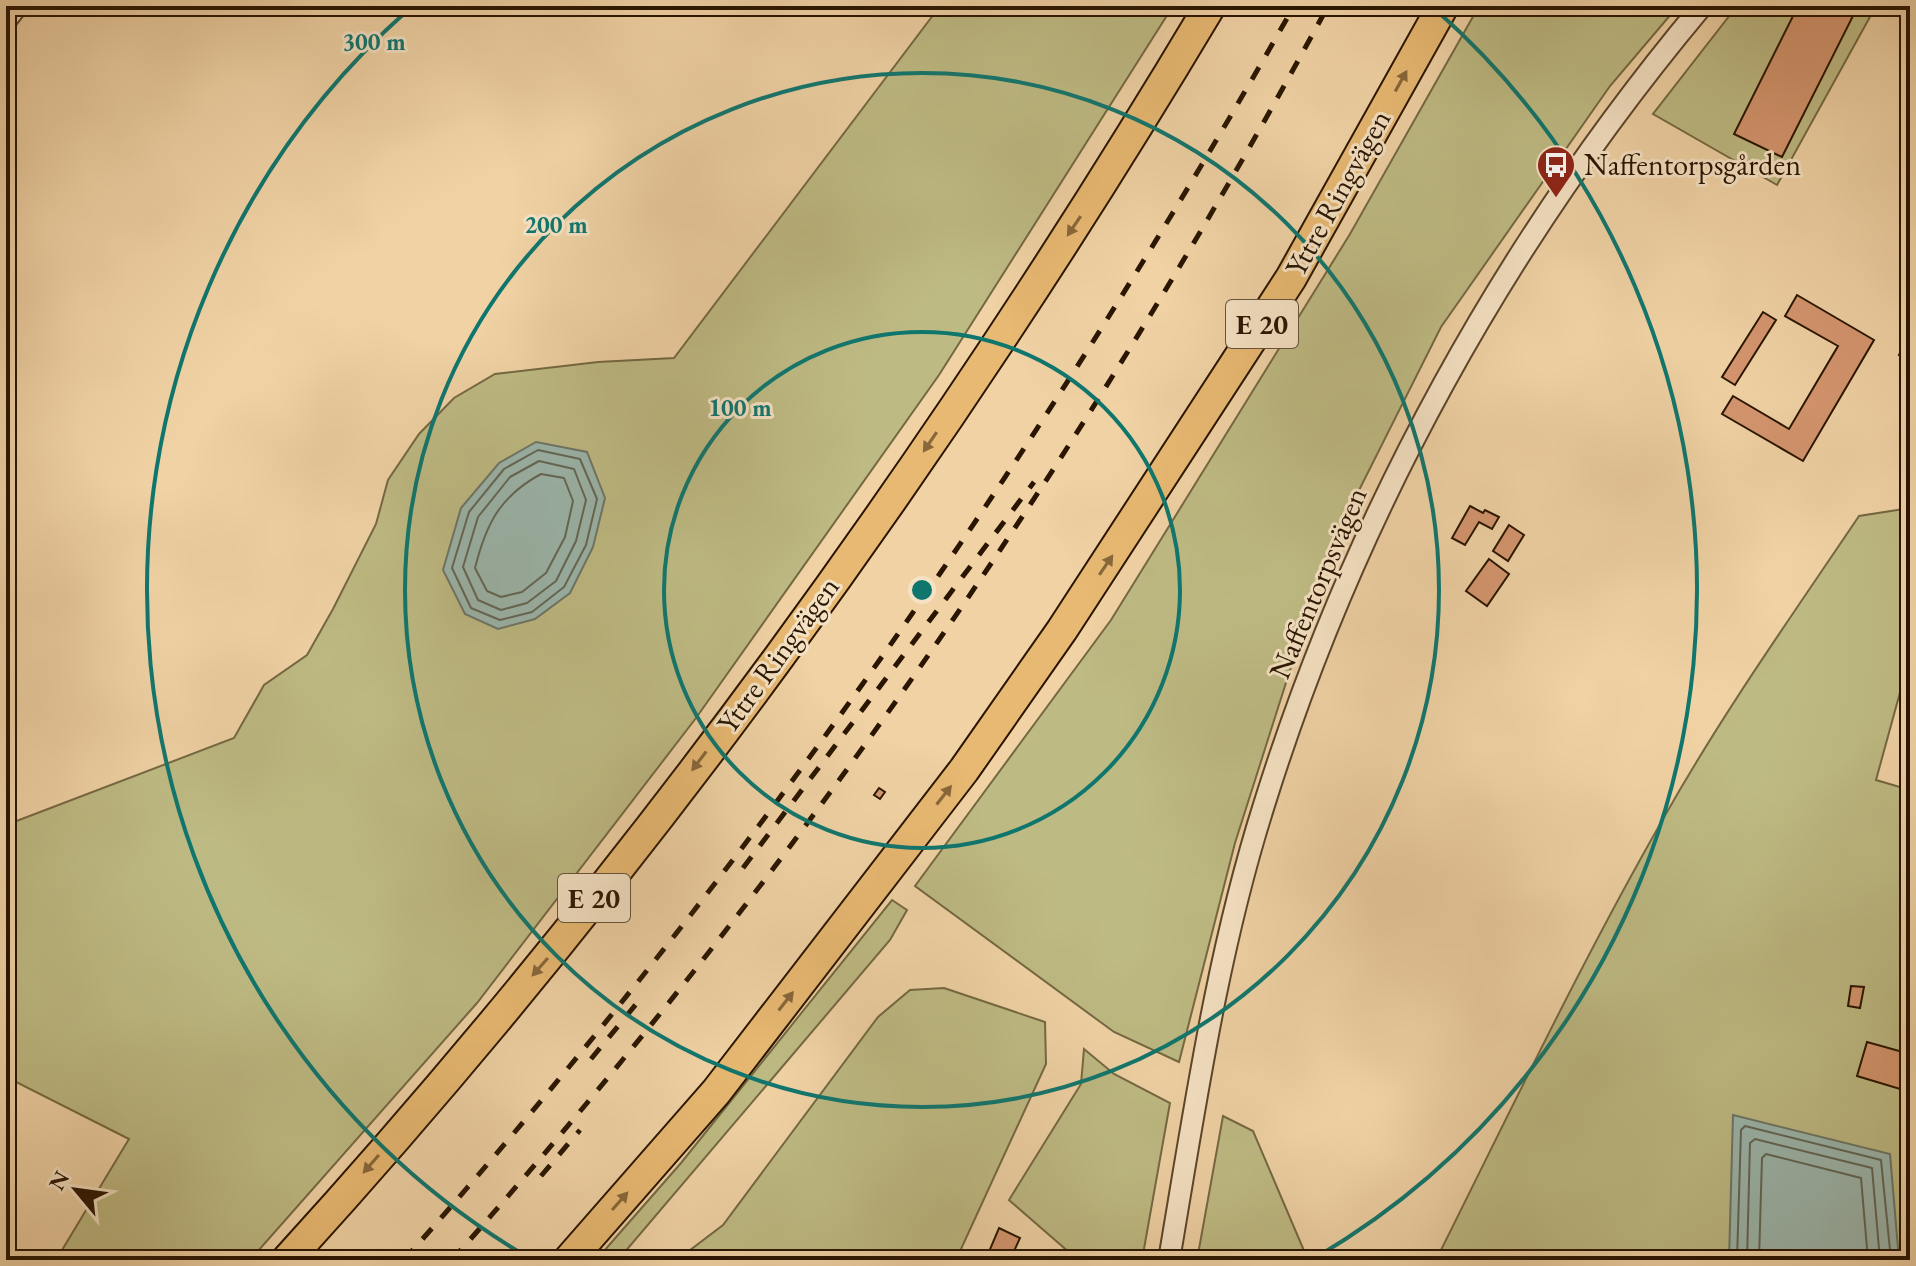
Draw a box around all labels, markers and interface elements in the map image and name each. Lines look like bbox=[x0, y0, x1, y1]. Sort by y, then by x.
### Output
text: 300 m bbox=[342, 26, 406, 57]
one-way arrow bbox=[1395, 69, 1408, 92]
street label: Yttre Ringvägen bbox=[1276, 103, 1399, 283]
bus stop icon: Naffentorpsgården bbox=[1535, 144, 1577, 199]
place label: Naffentorpsgården bbox=[1584, 145, 1801, 184]
text: 200 m bbox=[524, 209, 588, 240]
one-way arrow bbox=[1067, 215, 1082, 236]
road number: E 20 bbox=[1226, 300, 1298, 348]
text: 100 m bbox=[708, 392, 772, 423]
one-way arrow bbox=[923, 431, 937, 453]
street label: Naffentorpsvägen bbox=[1260, 481, 1376, 685]
one-way arrow bbox=[1098, 555, 1113, 576]
street label: Yttre Ringvägen bbox=[708, 569, 848, 741]
centre of rings bbox=[908, 576, 936, 604]
one-way arrow bbox=[692, 751, 708, 771]
one-way arrow bbox=[936, 785, 952, 805]
road number: E 20 bbox=[558, 874, 630, 922]
one-way arrow bbox=[532, 957, 550, 977]
one-way arrow bbox=[777, 991, 793, 1011]
north arrow bbox=[36, 1150, 116, 1230]
one-way arrow bbox=[363, 1154, 380, 1174]
text: N bbox=[42, 1166, 76, 1195]
one-way arrow bbox=[611, 1192, 629, 1211]

